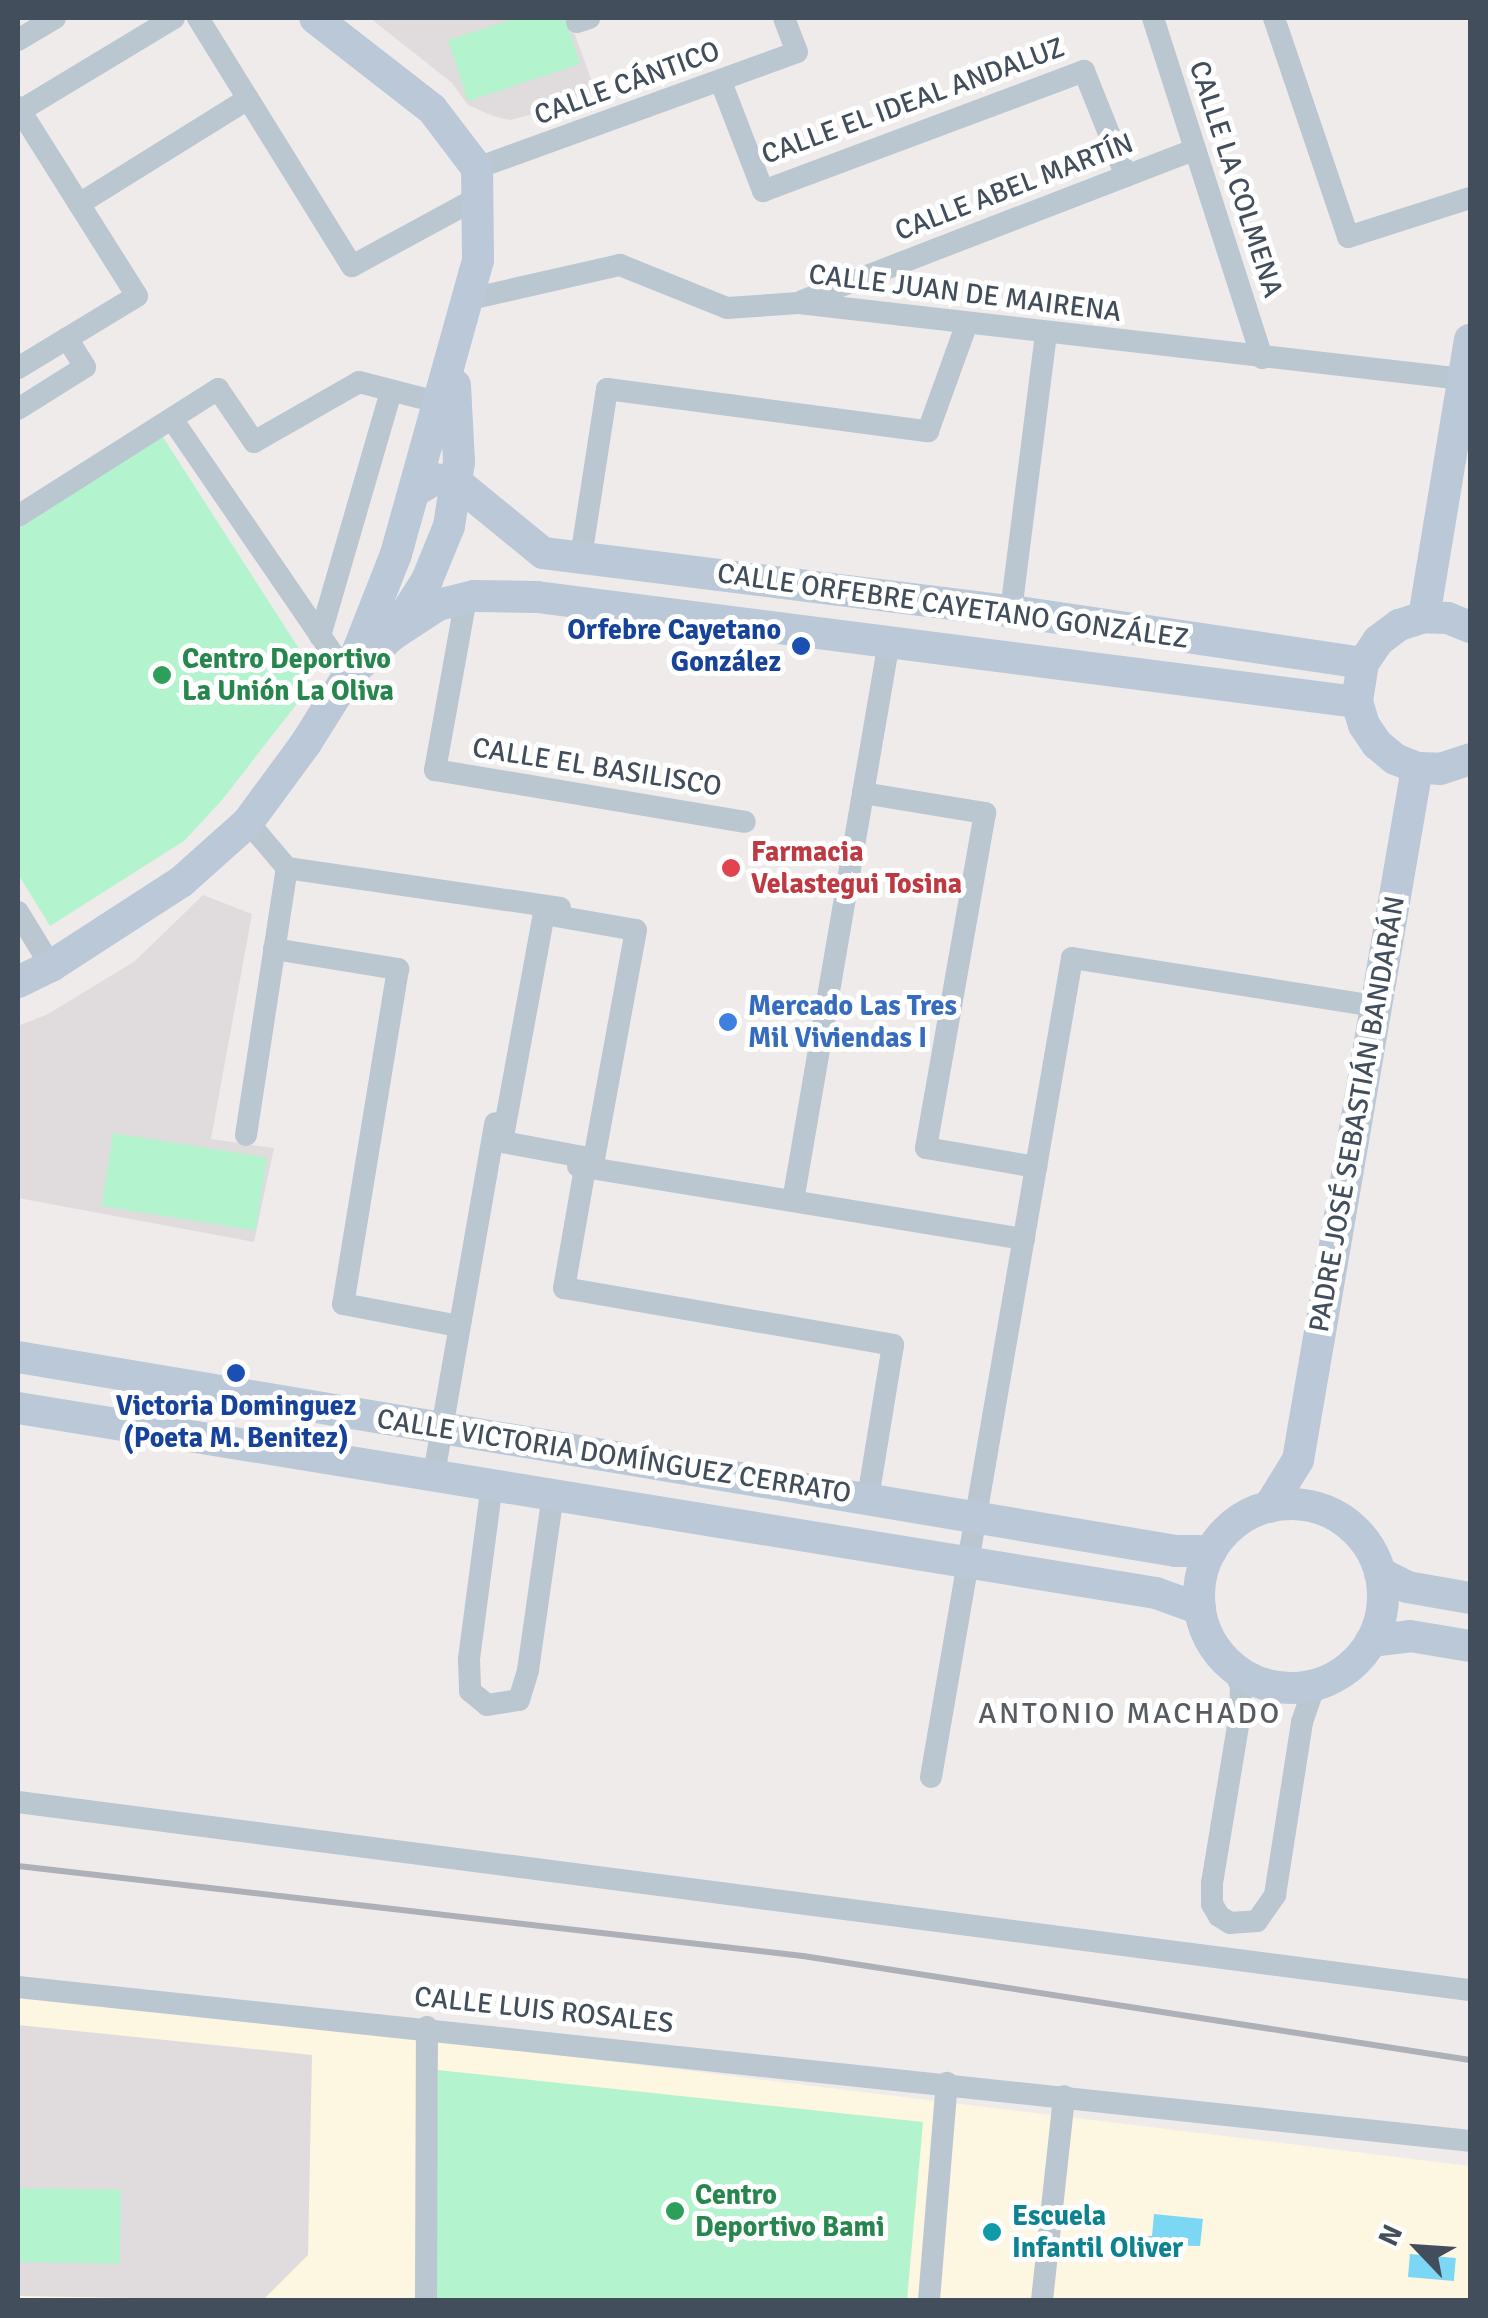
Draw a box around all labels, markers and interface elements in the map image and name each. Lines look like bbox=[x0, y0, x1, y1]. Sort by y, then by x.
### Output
street label: CALLE EL IDEAL ANDALUZ bbox=[757, 31, 1069, 171]
street label: CALLE CÁNTICO bbox=[530, 34, 724, 132]
street label: CALLE LA COLMENA bbox=[1182, 57, 1290, 301]
street label: CALLE ABEL MARTÍN bbox=[890, 126, 1138, 248]
street label: CALLE JUAN DE MAIRENA bbox=[807, 257, 1123, 329]
street label: CALLE ORFEBRE CAYETANO GONZÁLEZ bbox=[715, 556, 1191, 656]
place label: Orfebre Cayetano González bbox=[567, 613, 781, 679]
marker: Orfebre Cayetano González bbox=[790, 635, 812, 657]
place label: Centro Deportivo La Unión La Oliva bbox=[182, 642, 394, 708]
marker: Centro Deportivo La Unión La Oliva bbox=[151, 664, 173, 686]
street label: CALLE EL BASILISCO bbox=[470, 731, 724, 803]
place label: Farmacia Velastegui Tosina bbox=[751, 835, 962, 901]
marker: Farmacia Velastegui Tosina bbox=[720, 857, 742, 879]
street label: PADRE JOSÉ SEBASTIÁN BANDARÁN bbox=[1302, 893, 1412, 1335]
place label: Mercado Las Tres Mil Viviendas I bbox=[748, 989, 957, 1055]
marker: Mercado Las Tres Mil Viviendas I bbox=[717, 1011, 739, 1033]
marker: Victoria Dominguez (Poeta M. Benitez) bbox=[225, 1362, 247, 1384]
place label: Victoria Dominguez (Poeta M. Benitez) bbox=[116, 1389, 356, 1455]
street label: CALLE VICTORIA DOMÍNGUEZ CERRATO bbox=[374, 1402, 854, 1510]
district label: ANTONIO MACHADO bbox=[978, 1696, 1282, 1732]
street label: CALLE LUIS ROSALES bbox=[413, 1980, 675, 2040]
place label: Centro Deportivo Bami bbox=[695, 2178, 885, 2244]
north arrow bbox=[1368, 2198, 1468, 2298]
place label: Escuela Infantil Oliver bbox=[1012, 2199, 1183, 2265]
marker: Centro Deportivo Bami bbox=[664, 2200, 686, 2222]
text: N bbox=[1371, 2219, 1410, 2251]
marker: Escuela Infantil Oliver bbox=[981, 2221, 1003, 2243]

